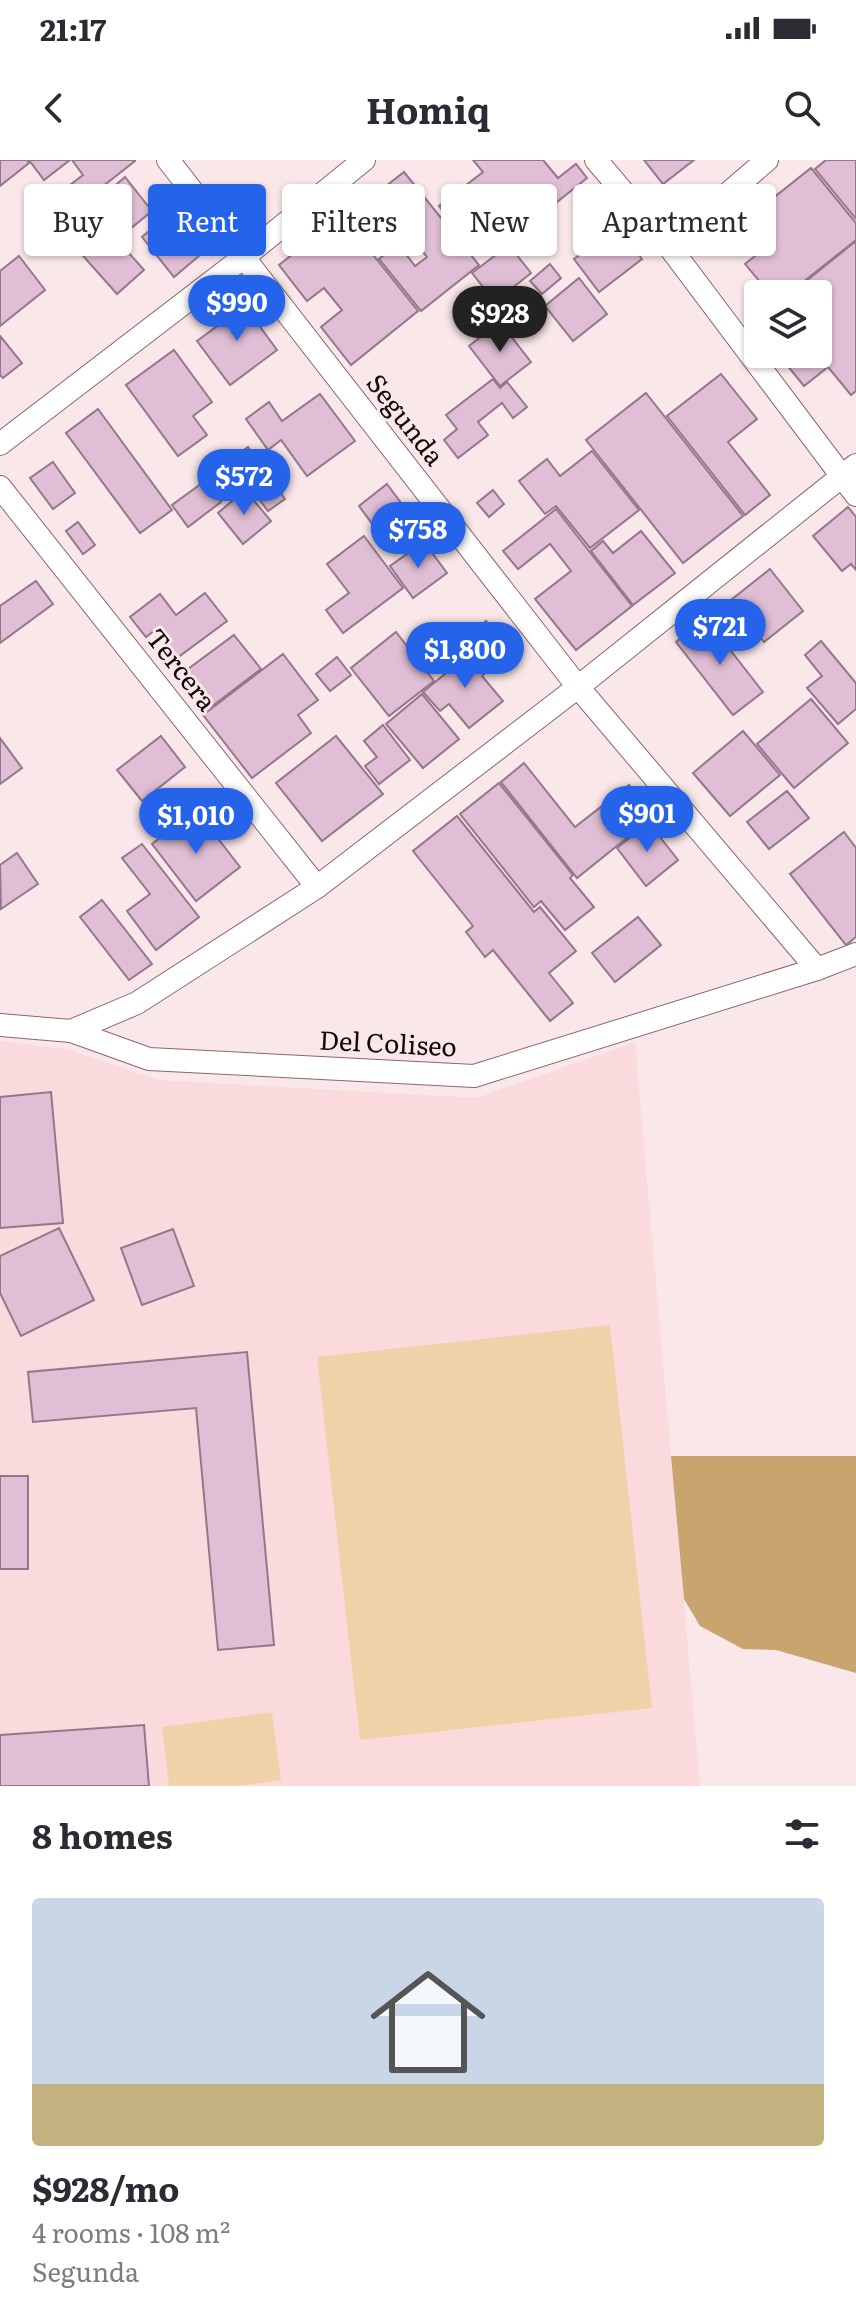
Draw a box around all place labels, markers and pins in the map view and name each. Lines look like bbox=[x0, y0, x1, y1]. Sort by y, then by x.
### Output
pin: $990 bbox=[190, 275, 284, 343]
pin: $928 bbox=[453, 286, 547, 354]
pin: $572 bbox=[197, 449, 291, 517]
pin: $758 bbox=[371, 502, 465, 570]
pin: $721 bbox=[673, 599, 767, 667]
pin: $1,800 bbox=[400, 622, 530, 690]
pin: $901 bbox=[600, 786, 694, 854]
pin: $1,010 bbox=[131, 788, 261, 856]

